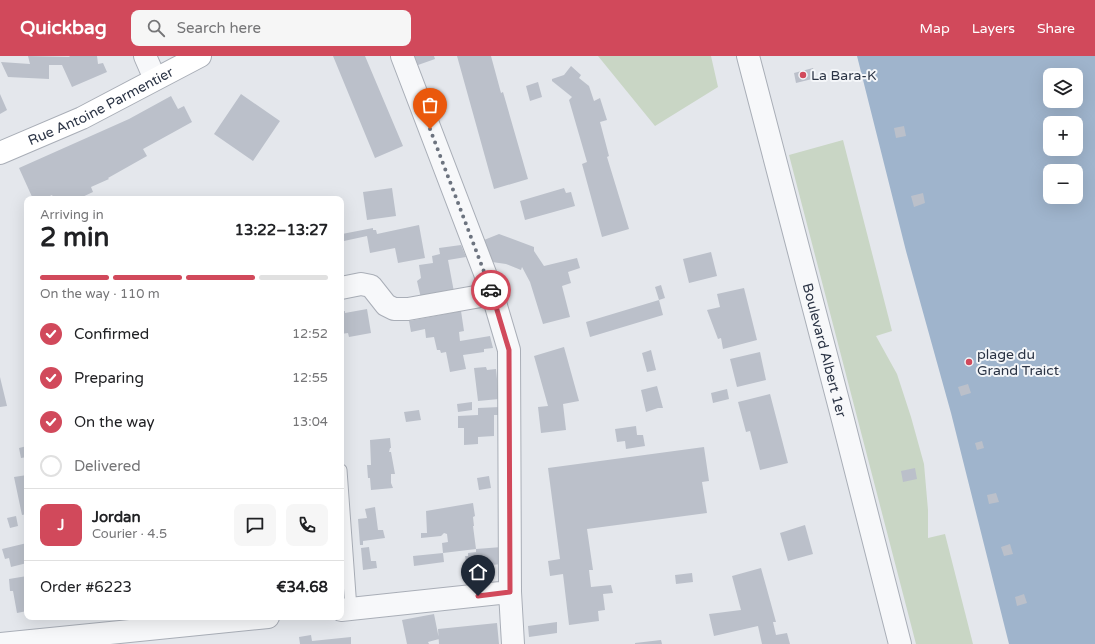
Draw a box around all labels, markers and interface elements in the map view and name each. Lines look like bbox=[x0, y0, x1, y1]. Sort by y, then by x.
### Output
search box bbox=[131, 10, 411, 46]
text: Quickbag bbox=[20, 17, 107, 39]
icon: search bbox=[145, 17, 167, 39]
text: Search here bbox=[177, 19, 261, 37]
text: Map bbox=[920, 20, 950, 37]
text: Layers bbox=[972, 20, 1015, 37]
text: Share bbox=[1037, 20, 1075, 37]
street label: Rue Antoine Parmentier bbox=[25, 63, 177, 149]
place label: La Bara-K bbox=[811, 67, 876, 84]
map controls bbox=[1043, 68, 1083, 204]
button: layers bbox=[1043, 68, 1083, 108]
marker: La Bara-K bbox=[798, 70, 808, 80]
pin bbox=[413, 88, 447, 129]
icon: bag bbox=[419, 94, 441, 116]
button: + bbox=[1043, 116, 1083, 156]
button: − bbox=[1043, 164, 1083, 204]
text: Arriving in bbox=[40, 207, 104, 223]
text: 13:22–13:27 bbox=[235, 221, 328, 239]
text: 2 min bbox=[40, 222, 109, 253]
courier bbox=[471, 270, 511, 310]
icon: car bbox=[480, 279, 502, 301]
street label: Boulevard Albert 1er bbox=[799, 281, 851, 420]
text: On the way · 110 m bbox=[40, 286, 160, 302]
icon: check bbox=[40, 323, 62, 345]
text: Confirmed bbox=[74, 325, 149, 343]
text: 12:52 bbox=[292, 326, 328, 342]
place label: plage du Grand Traict bbox=[977, 346, 1060, 379]
marker: plage du Grand Traict bbox=[964, 357, 974, 367]
icon: check bbox=[40, 367, 62, 389]
text: Preparing bbox=[74, 369, 144, 387]
text: 12:55 bbox=[292, 370, 328, 386]
icon: check bbox=[40, 411, 62, 433]
text: On the way bbox=[74, 413, 154, 431]
text: 13:04 bbox=[292, 414, 328, 430]
text: Delivered bbox=[74, 457, 141, 475]
button: chat bbox=[234, 504, 276, 546]
button: phone bbox=[286, 504, 328, 546]
text: Jordan bbox=[92, 508, 141, 526]
text: J bbox=[58, 516, 65, 534]
text: Courier · 4.5 bbox=[92, 526, 167, 542]
pin bbox=[461, 555, 495, 596]
icon: home bbox=[467, 561, 489, 583]
text: Order #6223 bbox=[40, 578, 132, 596]
text: €34.68 bbox=[276, 578, 328, 596]

